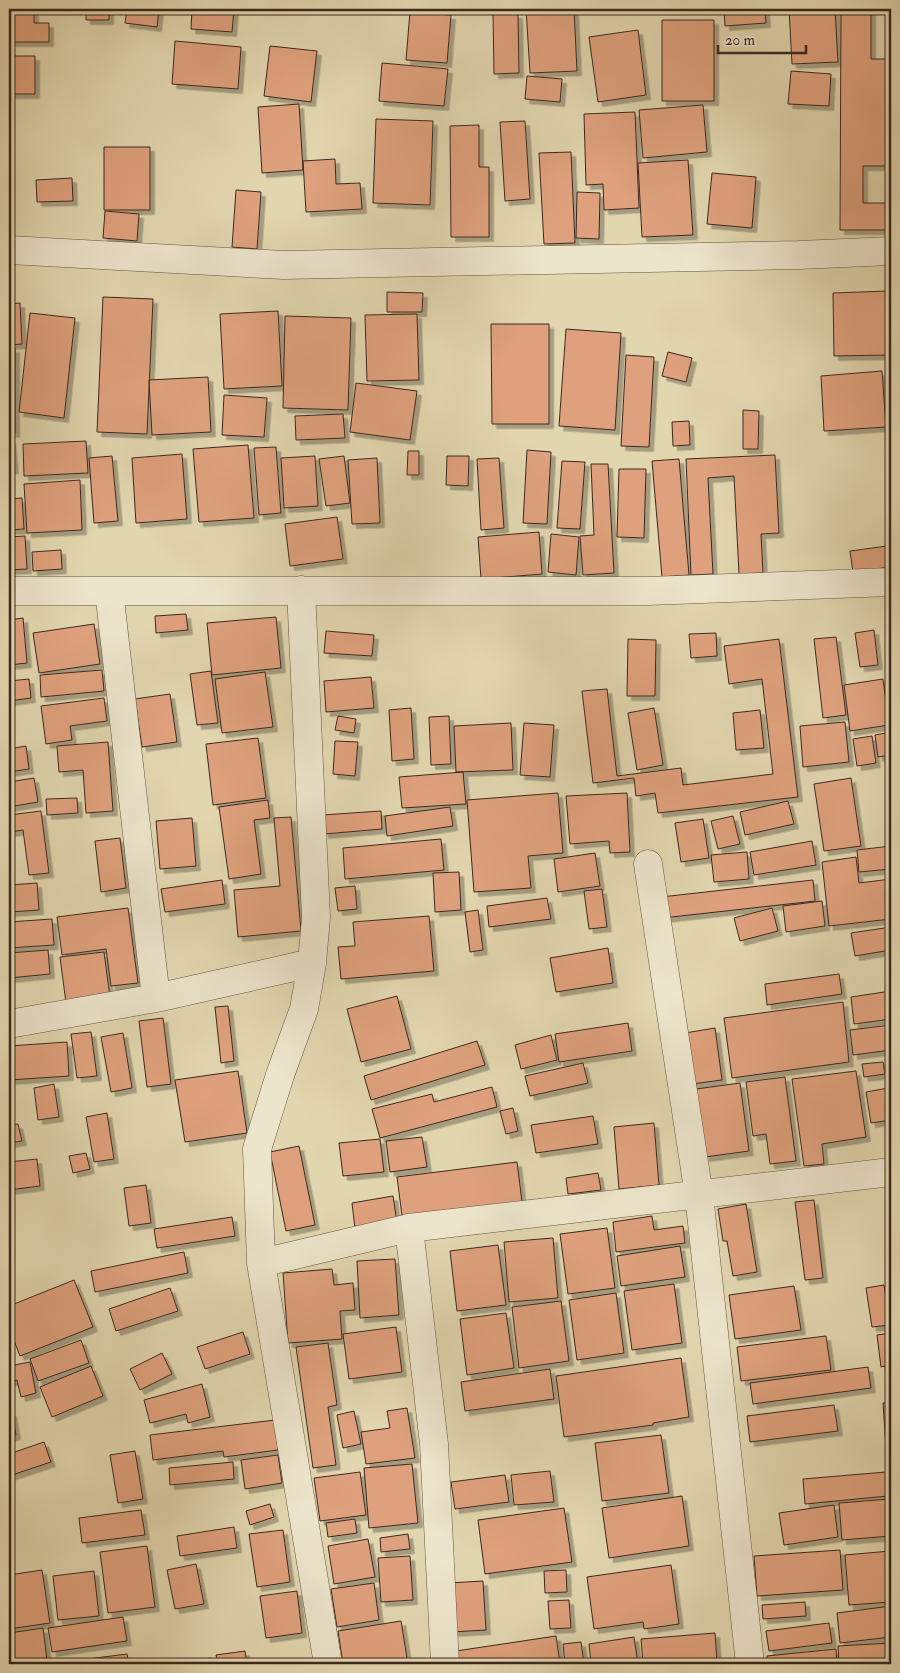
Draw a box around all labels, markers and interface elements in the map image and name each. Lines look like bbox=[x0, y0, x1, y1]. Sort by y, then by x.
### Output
scale bar bbox=[718, 22, 805, 54]
text: 20 m bbox=[725, 31, 755, 50]

